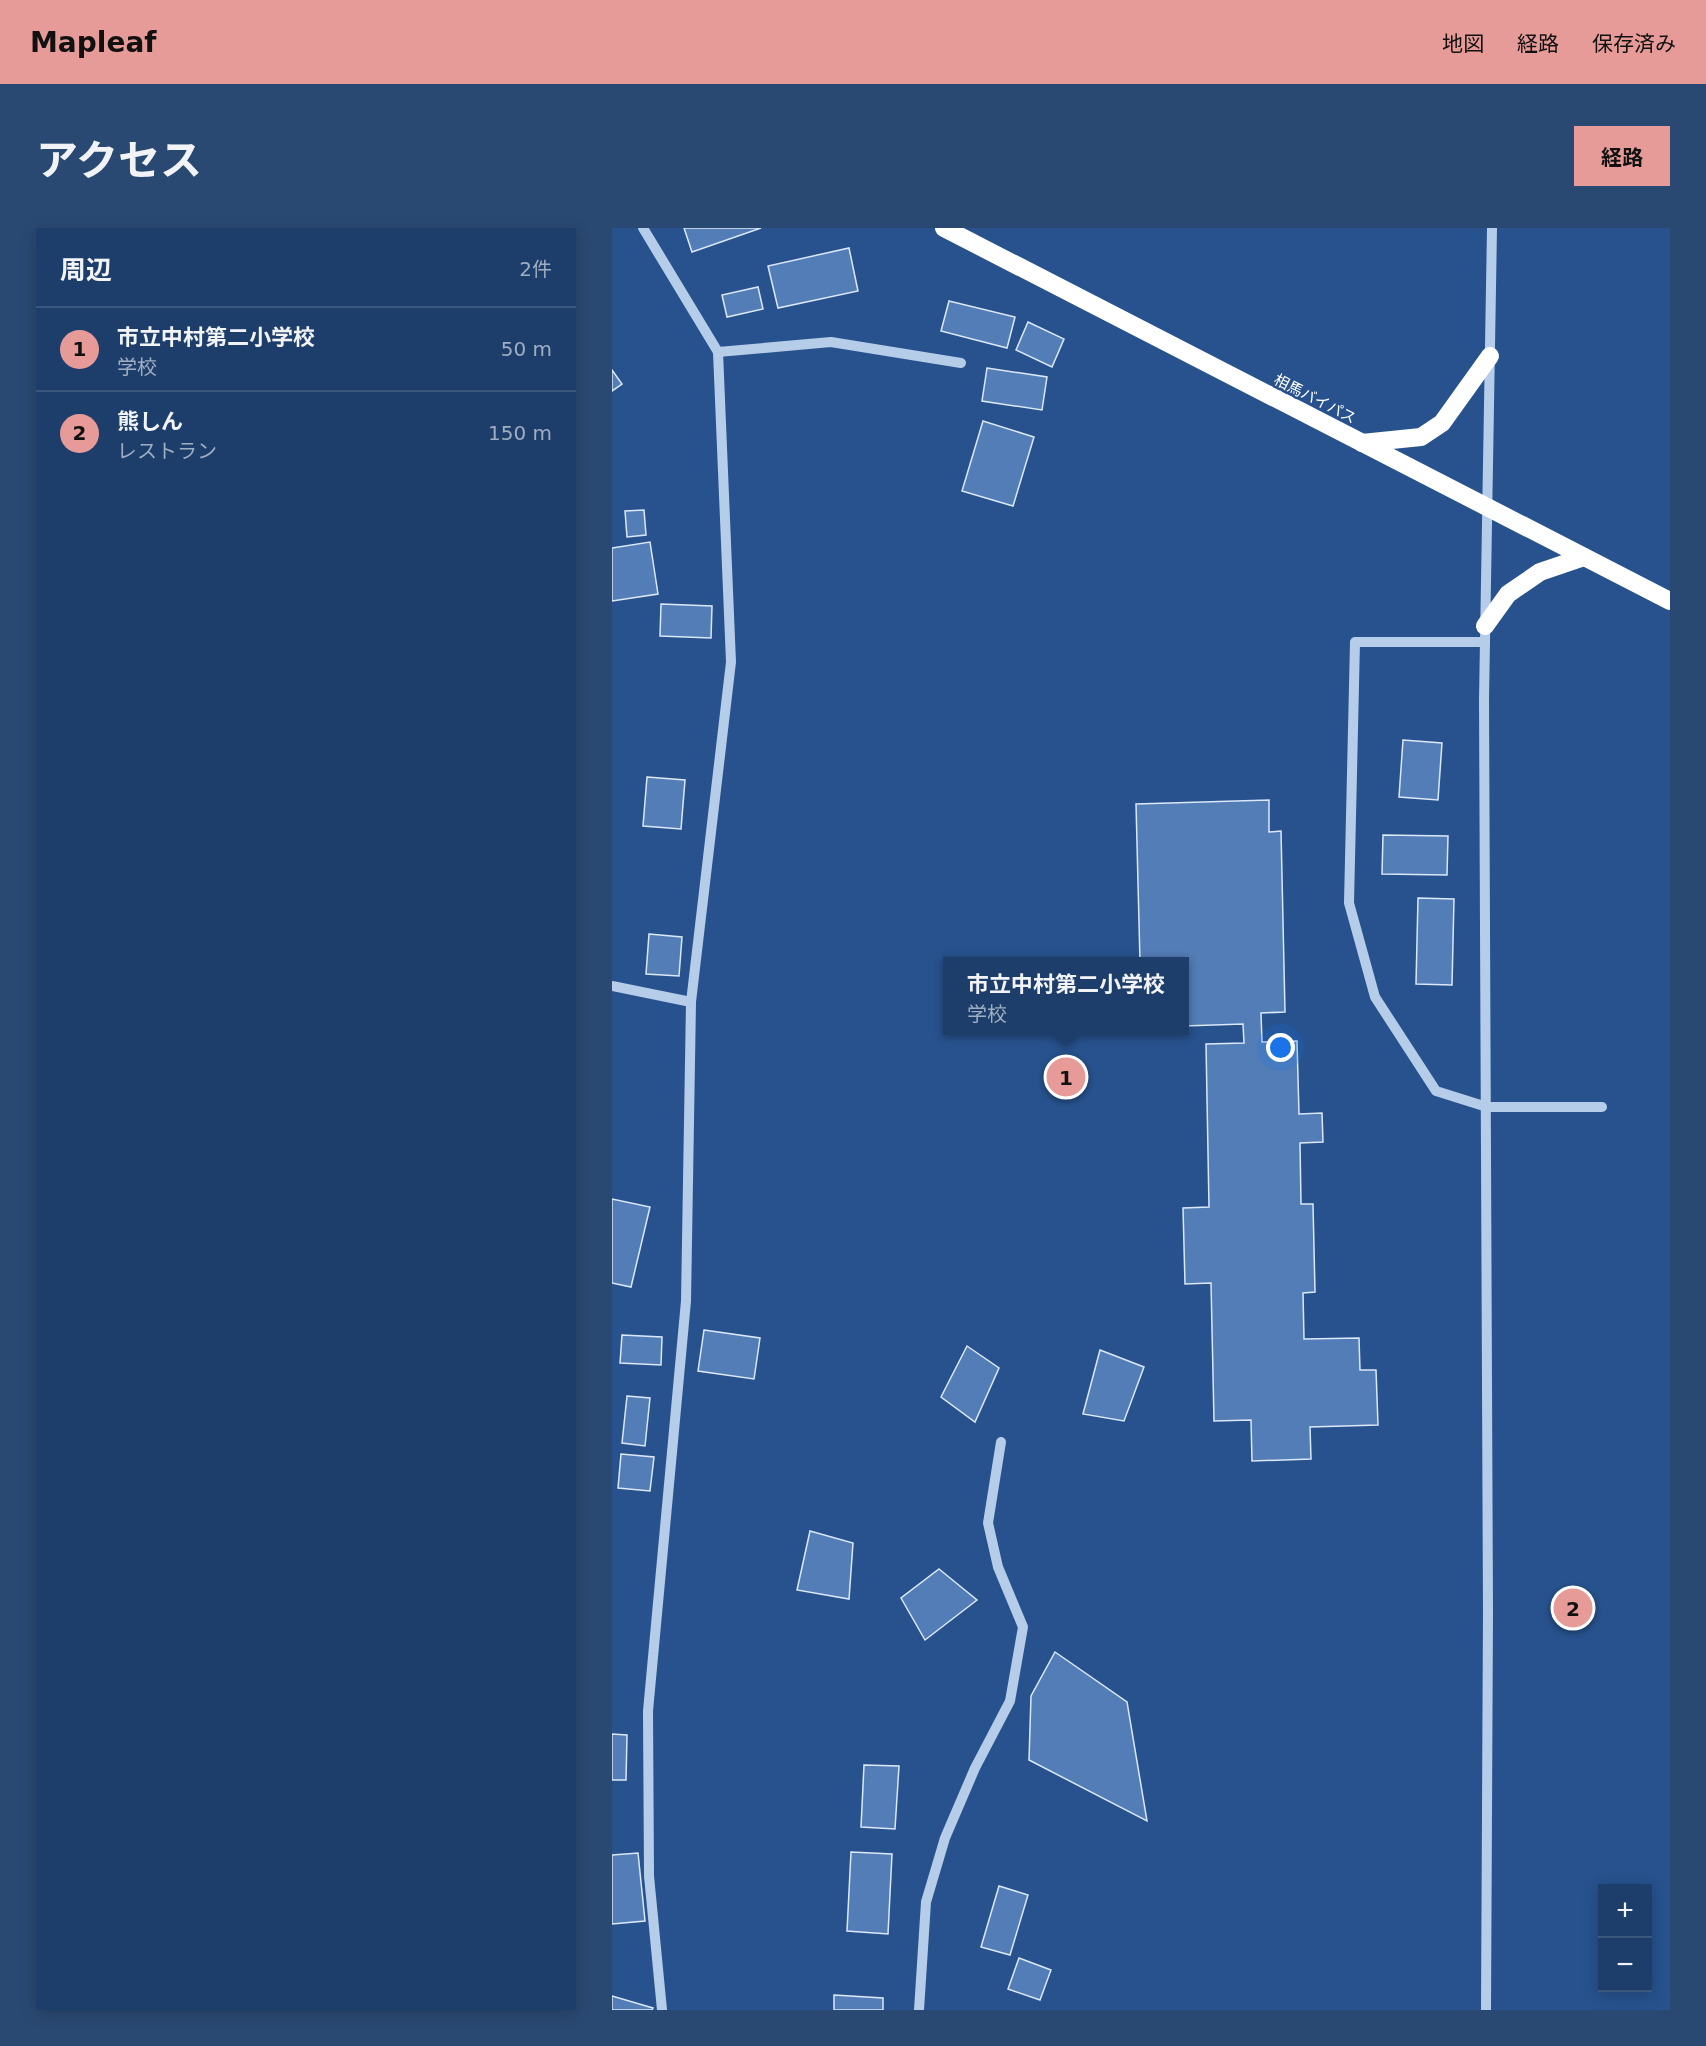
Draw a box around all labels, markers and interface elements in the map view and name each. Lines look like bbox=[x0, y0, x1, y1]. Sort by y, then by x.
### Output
text: Mapleaf bbox=[30, 26, 156, 59]
text: 地図 bbox=[1442, 32, 1484, 56]
text: 経路 bbox=[1517, 32, 1559, 56]
text: 保存済み bbox=[1592, 32, 1676, 56]
button: 経路 bbox=[1574, 126, 1670, 186]
text: アクセス bbox=[36, 136, 202, 185]
text: 周辺 bbox=[60, 255, 112, 285]
text: 2件 bbox=[519, 257, 552, 281]
text: 市立中村第二小学校 bbox=[117, 325, 315, 350]
text: 1 bbox=[73, 337, 86, 361]
text: 50 m bbox=[501, 337, 552, 361]
text: 学校 bbox=[117, 355, 157, 379]
street label: 相馬バイパス bbox=[1271, 371, 1359, 427]
text: 熊しん bbox=[117, 409, 183, 434]
text: 2 bbox=[73, 421, 86, 445]
text: 150 m bbox=[488, 421, 552, 445]
text: レストラン bbox=[117, 439, 217, 463]
popup bbox=[943, 957, 1189, 1035]
text: 市立中村第二小学校 bbox=[967, 972, 1165, 997]
text: 学校 bbox=[967, 1002, 1007, 1026]
your location bbox=[1266, 1033, 1295, 1062]
pin: 1 bbox=[1046, 1054, 1086, 1100]
pin: 2 bbox=[1554, 1586, 1592, 1630]
map controls bbox=[1598, 1884, 1652, 1992]
button: + bbox=[1598, 1884, 1652, 1938]
button: − bbox=[1598, 1938, 1652, 1992]

